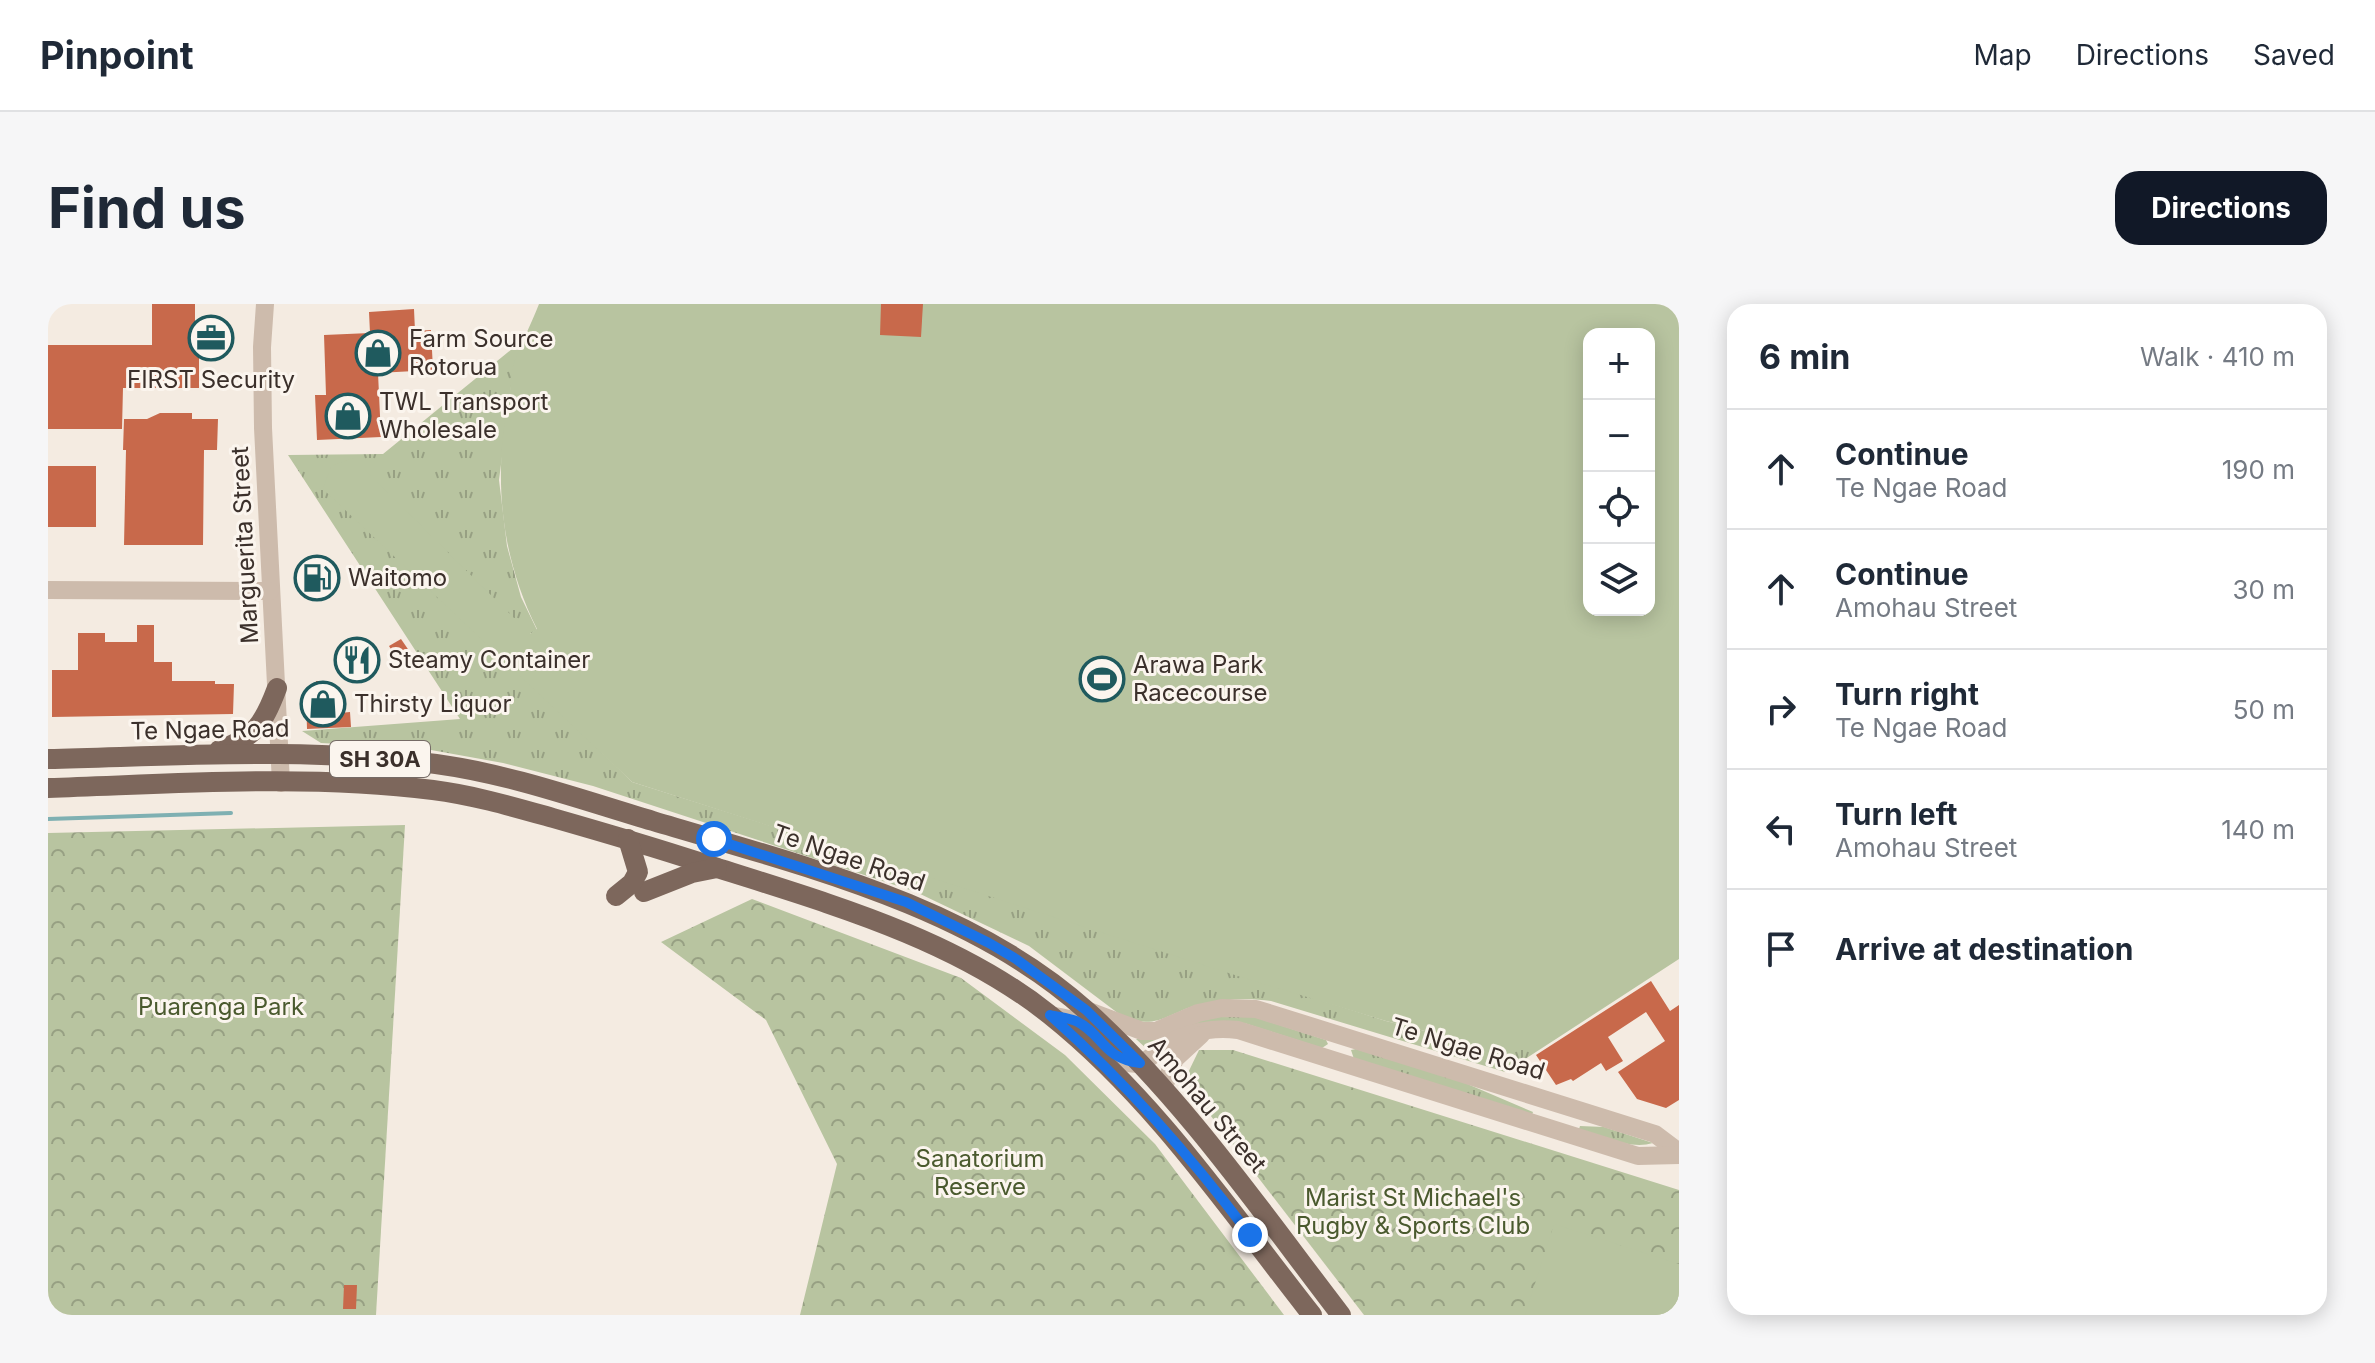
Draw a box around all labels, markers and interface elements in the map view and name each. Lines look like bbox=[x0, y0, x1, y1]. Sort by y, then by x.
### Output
text: Pinpoint bbox=[40, 32, 194, 78]
text: Map bbox=[1973, 38, 2032, 72]
text: Directions bbox=[2076, 38, 2209, 72]
text: Saved bbox=[2253, 38, 2335, 72]
button: Directions bbox=[2115, 171, 2327, 245]
text: Find us bbox=[48, 174, 246, 242]
office icon: FIRST Security bbox=[187, 314, 235, 362]
place label: Farm Source Rotorua bbox=[409, 324, 554, 381]
map controls bbox=[1583, 328, 1655, 616]
button: + bbox=[1583, 328, 1655, 400]
shop icon: Farm Source Rotorua bbox=[354, 329, 402, 377]
text: 6 min bbox=[1759, 336, 1851, 377]
text: Walk · 410 m bbox=[2140, 341, 2295, 372]
place label: FIRST Security bbox=[127, 365, 295, 394]
place label: TWL Transport Wholesale bbox=[379, 387, 548, 444]
shop icon: TWL Transport Wholesale bbox=[324, 392, 372, 440]
button: − bbox=[1583, 400, 1655, 472]
text: Continue bbox=[1835, 436, 1969, 472]
street label: Marguerita Street bbox=[225, 445, 264, 645]
icon: ahead bbox=[1759, 447, 1803, 491]
text: 190 m bbox=[2222, 454, 2295, 485]
button: locate bbox=[1583, 472, 1655, 544]
text: Te Ngae Road bbox=[1835, 472, 2008, 503]
button: layers bbox=[1583, 544, 1655, 616]
fuel station icon: Waitomo bbox=[293, 554, 341, 602]
text: Continue bbox=[1835, 556, 1969, 592]
place label: Waitomo bbox=[348, 563, 447, 592]
icon: ahead bbox=[1759, 567, 1803, 611]
text: 30 m bbox=[2232, 574, 2295, 605]
text: Amohau Street bbox=[1835, 592, 2017, 623]
restaurant icon: Steamy Container bbox=[333, 636, 381, 684]
place label: Steamy Container bbox=[388, 645, 590, 674]
place label: Arawa Park Racecourse bbox=[1133, 650, 1268, 707]
sports icon: Arawa Park Racecourse bbox=[1078, 655, 1126, 703]
text: Turn right bbox=[1835, 676, 1979, 712]
shop icon: Thirsty Liquor bbox=[299, 680, 347, 728]
icon: right bbox=[1759, 687, 1803, 731]
place label: Thirsty Liquor bbox=[354, 689, 511, 718]
text: 50 m bbox=[2233, 694, 2295, 725]
text: Te Ngae Road bbox=[1835, 712, 2008, 743]
street label: Te Ngae Road bbox=[130, 714, 290, 745]
road number: SH 30A bbox=[330, 741, 430, 777]
text: Turn left bbox=[1835, 796, 1957, 832]
icon: left bbox=[1759, 807, 1803, 851]
text: 140 m bbox=[2221, 814, 2295, 845]
street label: Te Ngae Road bbox=[769, 818, 929, 897]
route start bbox=[696, 821, 732, 857]
text: Amohau Street bbox=[1835, 832, 2017, 863]
icon: arrive bbox=[1759, 927, 1803, 971]
text: Arrive at destination bbox=[1835, 931, 2133, 967]
park label: Puarenga Park bbox=[138, 992, 304, 1021]
street label: Te Ngae Road bbox=[1388, 1011, 1549, 1086]
street label: Amohau Street bbox=[1142, 1031, 1273, 1179]
park label: Sanatorium Reserve bbox=[916, 1144, 1044, 1201]
park label: Marist St Michael's Rugby & Sports Club bbox=[1296, 1183, 1530, 1240]
route end bbox=[1232, 1217, 1268, 1253]

